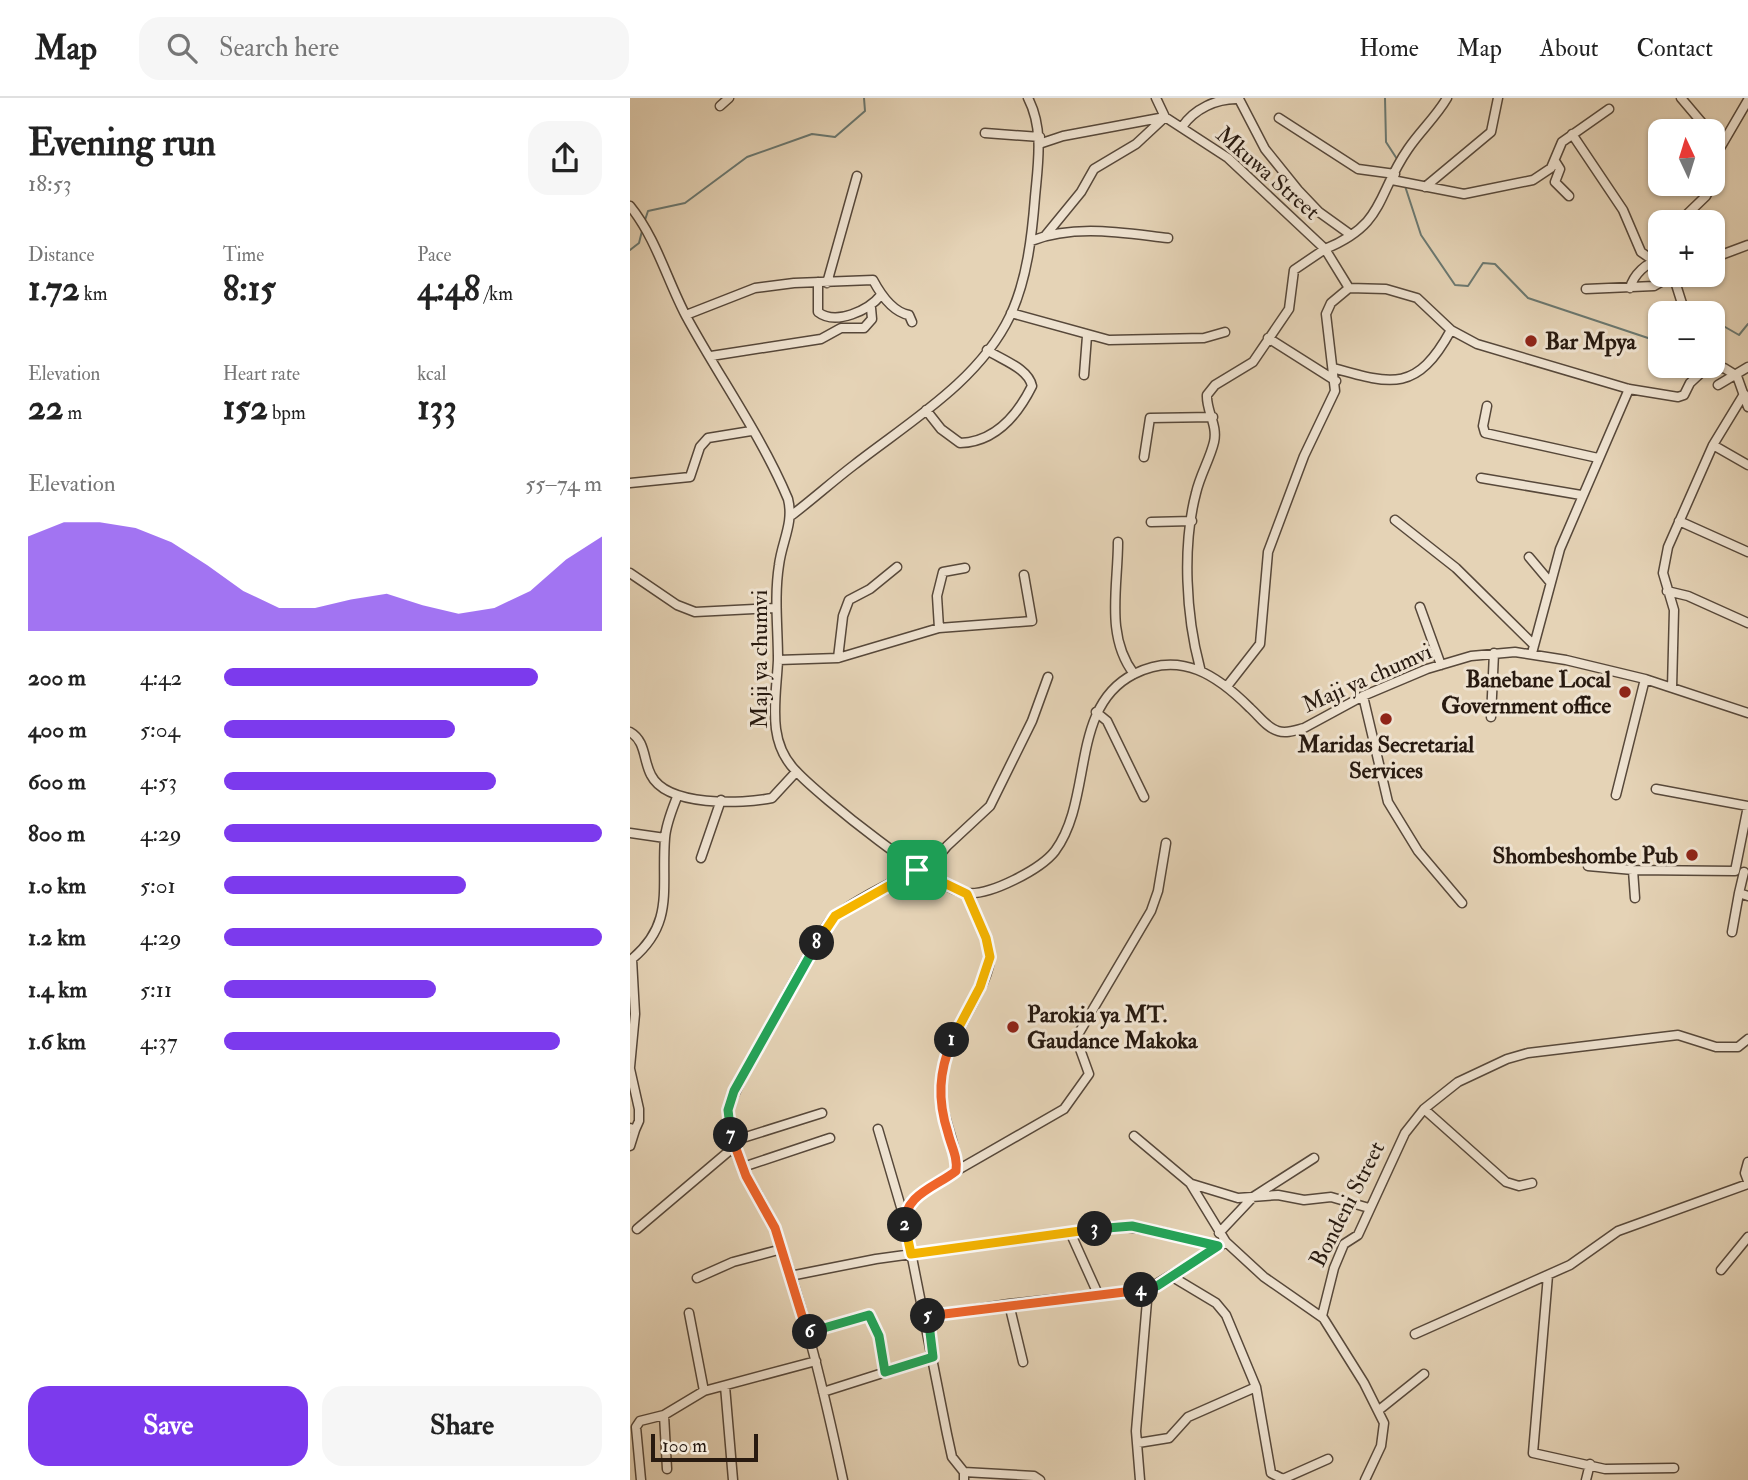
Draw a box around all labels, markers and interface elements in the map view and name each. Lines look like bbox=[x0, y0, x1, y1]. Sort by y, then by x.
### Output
search box bbox=[139, 17, 629, 80]
text: Map bbox=[35, 28, 97, 69]
icon: search bbox=[163, 29, 201, 67]
text: Search here bbox=[219, 32, 339, 64]
text: Home bbox=[1359, 33, 1419, 64]
text: Map bbox=[1457, 33, 1502, 64]
text: About bbox=[1540, 33, 1599, 64]
text: Contact bbox=[1637, 33, 1713, 64]
text: Evening run bbox=[28, 119, 216, 167]
north arrow bbox=[1648, 119, 1726, 196]
map controls bbox=[1648, 119, 1725, 378]
street label: Mkuwa Street bbox=[1210, 120, 1326, 226]
button: share bbox=[528, 121, 602, 195]
text: 18:53 bbox=[28, 169, 72, 198]
button: + bbox=[1648, 210, 1725, 287]
text: Distance bbox=[28, 243, 94, 267]
text: Time bbox=[223, 243, 264, 267]
text: Pace bbox=[417, 243, 451, 267]
text: 1.72 bbox=[28, 267, 80, 311]
text: 8:15 bbox=[223, 267, 276, 311]
text: 4:48 bbox=[417, 267, 480, 311]
text: km bbox=[80, 282, 108, 306]
text: /km bbox=[480, 282, 513, 306]
button: − bbox=[1648, 301, 1725, 378]
place label: Bar Mpya bbox=[1545, 327, 1638, 357]
marker: Bar Mpya bbox=[1523, 333, 1539, 349]
text: Elevation bbox=[28, 362, 100, 386]
text: Heart rate bbox=[223, 362, 300, 386]
text: kcal bbox=[417, 362, 446, 386]
text: 22 bbox=[28, 386, 63, 430]
text: 152 bbox=[223, 386, 268, 430]
text: 133 bbox=[417, 386, 457, 430]
text: m bbox=[63, 401, 82, 425]
text: bpm bbox=[268, 401, 306, 425]
text: Elevation bbox=[28, 469, 116, 498]
text: 55–74 m bbox=[525, 469, 602, 498]
street label: Maji ya chumvi bbox=[745, 590, 774, 728]
street label: Maji ya chumvi bbox=[1298, 637, 1436, 719]
text: 200 m bbox=[28, 663, 86, 692]
text: 4:42 bbox=[140, 663, 182, 692]
place label: Banebane Local Government office bbox=[1441, 665, 1612, 720]
marker: Banebane Local Government office bbox=[1617, 684, 1633, 700]
marker: Maridas Secretarial Services bbox=[1378, 711, 1394, 727]
text: 400 m bbox=[28, 715, 87, 744]
text: 5:04 bbox=[140, 715, 180, 744]
place label: Maridas Secretarial Services bbox=[1297, 730, 1475, 785]
text: 600 m bbox=[28, 767, 86, 796]
text: 4:53 bbox=[140, 767, 177, 796]
text: 800 m bbox=[28, 819, 85, 848]
text: 4:29 bbox=[140, 819, 182, 848]
pin bbox=[887, 840, 947, 900]
place label: Shombeshombe Pub bbox=[1492, 841, 1678, 870]
marker: Shombeshombe Pub bbox=[1684, 847, 1700, 863]
icon: arrive bbox=[898, 851, 936, 889]
text: 1.0 km bbox=[28, 871, 86, 900]
text: 5:01 bbox=[140, 871, 176, 900]
text: 1.2 km bbox=[28, 923, 86, 952]
text: 4:29 bbox=[140, 923, 182, 952]
pin: 8 bbox=[800, 926, 834, 960]
text: 8 bbox=[812, 930, 821, 954]
text: 1.4 km bbox=[28, 975, 87, 1004]
text: 5:11 bbox=[140, 975, 172, 1004]
place label: Parokia ya MT. Gaudance Makoka bbox=[1027, 1000, 1199, 1055]
marker: Parokia ya MT. Gaudance Makoka bbox=[1005, 1019, 1021, 1035]
pin: 1 bbox=[934, 1023, 970, 1058]
text: 1.6 km bbox=[28, 1027, 86, 1056]
text: 4:37 bbox=[140, 1027, 177, 1056]
text: 1 bbox=[948, 1027, 955, 1051]
pin: 7 bbox=[714, 1118, 749, 1152]
text: 7 bbox=[726, 1122, 735, 1146]
street label: Bondeni Street bbox=[1303, 1136, 1391, 1272]
pin: 2 bbox=[888, 1208, 922, 1242]
text: 2 bbox=[900, 1212, 909, 1236]
pin: 3 bbox=[1078, 1212, 1112, 1246]
text: 3 bbox=[1091, 1216, 1098, 1240]
pin: 4 bbox=[1124, 1272, 1158, 1308]
text: 4 bbox=[1135, 1277, 1146, 1301]
pin: 5 bbox=[910, 1298, 946, 1334]
text: 5 bbox=[923, 1303, 932, 1327]
pin: 6 bbox=[792, 1314, 828, 1350]
text: 6 bbox=[805, 1319, 814, 1343]
button: Save bbox=[28, 1386, 308, 1466]
button: Share bbox=[322, 1386, 602, 1466]
scale bar bbox=[651, 1431, 758, 1463]
text: 100 m bbox=[662, 1434, 707, 1458]

